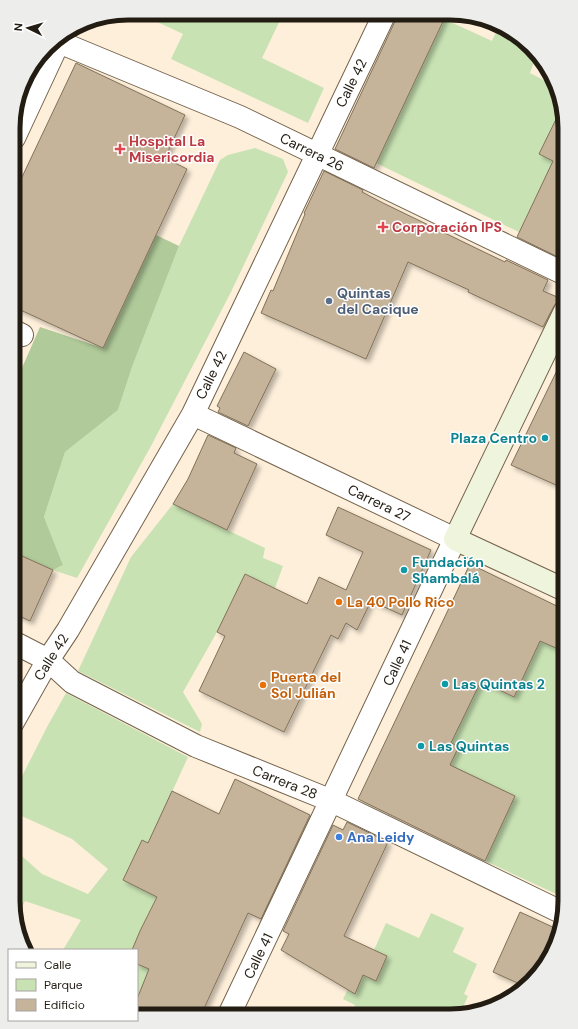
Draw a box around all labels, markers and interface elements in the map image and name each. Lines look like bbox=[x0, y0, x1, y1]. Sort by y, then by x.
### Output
north arrow bbox=[8, 8, 48, 48]
text: N bbox=[11, 23, 25, 32]
street label: Calle 42 bbox=[331, 56, 371, 110]
street label: Carrera 26 bbox=[277, 129, 347, 175]
place label: Hospital La Misericordia bbox=[129, 132, 215, 166]
marker: Hospital La Misericordia bbox=[114, 143, 126, 155]
place label: Corporación IPS bbox=[392, 218, 502, 236]
marker: Corporación IPS bbox=[377, 221, 389, 233]
place label: Quintas del Cacique bbox=[337, 284, 419, 318]
marker: Quintas del Cacique bbox=[324, 296, 334, 306]
street label: Calle 42 bbox=[191, 348, 231, 402]
place label: Plaza Centro bbox=[450, 429, 537, 447]
marker: Plaza Centro bbox=[540, 433, 550, 443]
street label: Carrera 27 bbox=[345, 480, 413, 526]
place label: Fundación Shambalá bbox=[412, 553, 484, 587]
marker: Fundación Shambalá bbox=[399, 565, 409, 575]
place label: La 40 Pollo Rico bbox=[347, 593, 454, 611]
marker: La 40 Pollo Rico bbox=[334, 597, 344, 607]
street label: Calle 42 bbox=[30, 630, 72, 684]
street label: Calle 41 bbox=[379, 637, 415, 689]
place label: Puerta del Sol Julián bbox=[271, 668, 341, 702]
place label: Las Quintas 2 bbox=[453, 675, 545, 693]
marker: Las Quintas 2 bbox=[440, 679, 450, 689]
marker: Puerta del Sol Julián bbox=[258, 680, 268, 690]
place label: Las Quintas bbox=[429, 737, 510, 755]
marker: Las Quintas bbox=[416, 741, 426, 751]
street label: Carrera 28 bbox=[250, 761, 320, 803]
place label: Ana Leidy bbox=[347, 828, 415, 846]
marker: Ana Leidy bbox=[334, 832, 344, 842]
street label: Calle 41 bbox=[239, 930, 277, 982]
legend bbox=[8, 949, 138, 1021]
text: Calle bbox=[44, 957, 71, 973]
text: Parque bbox=[44, 977, 83, 993]
text: Edificio bbox=[44, 997, 85, 1013]

